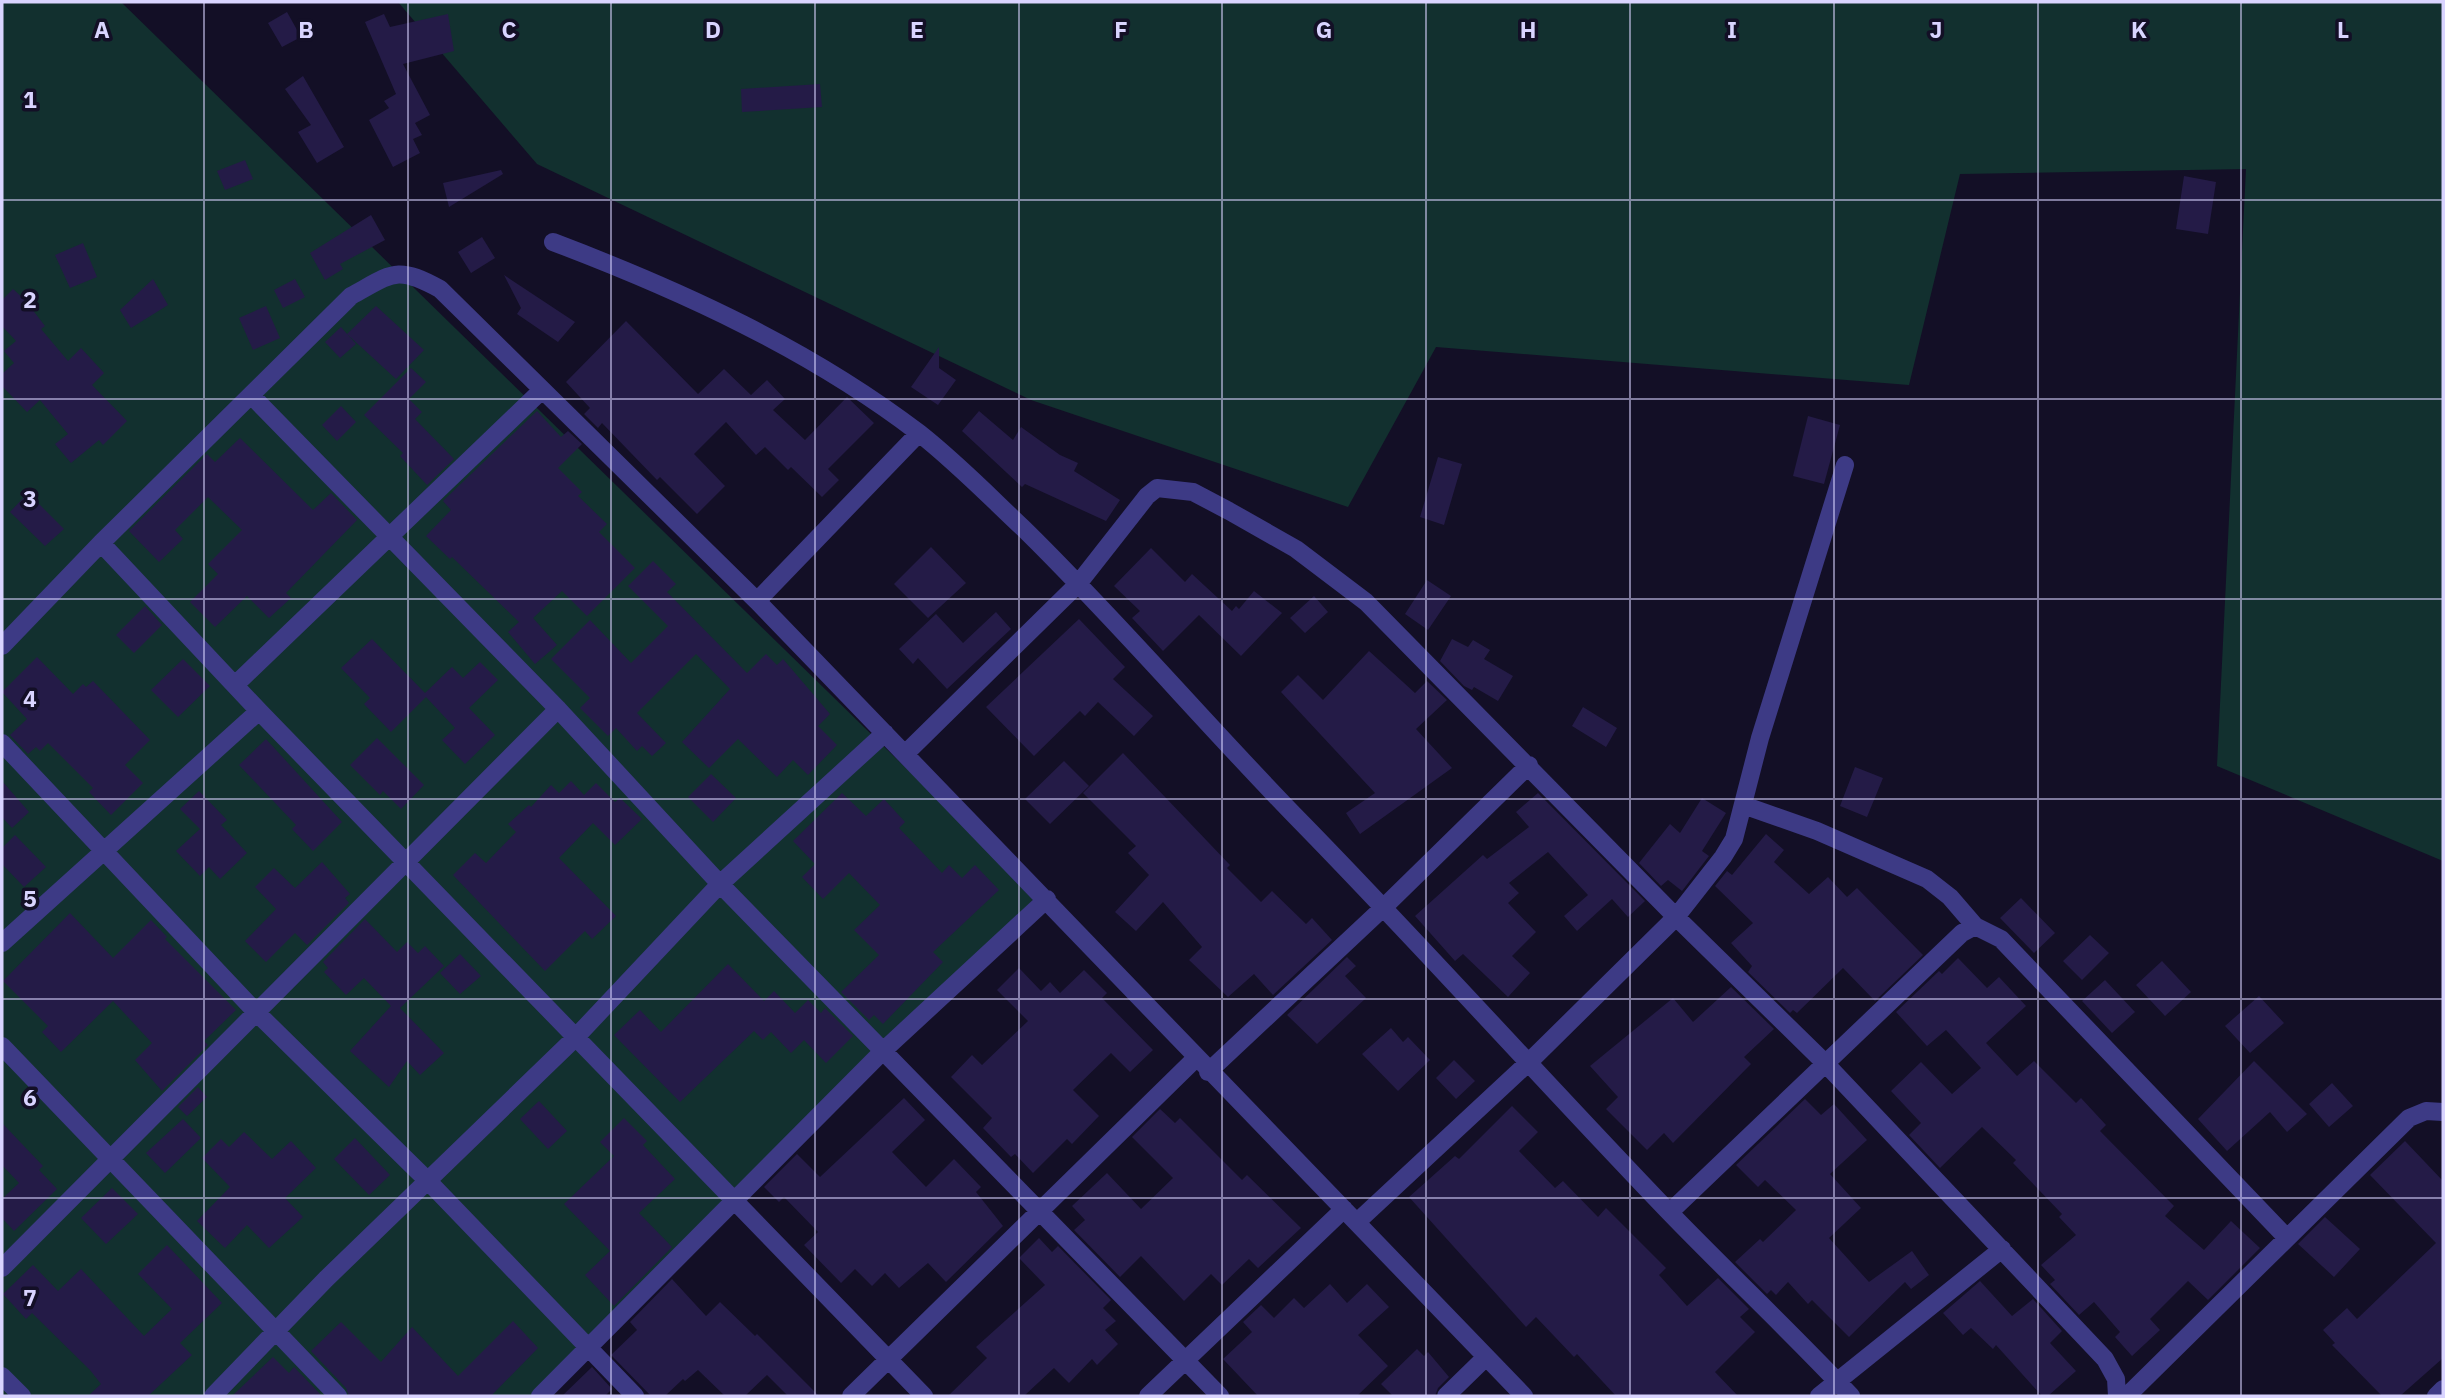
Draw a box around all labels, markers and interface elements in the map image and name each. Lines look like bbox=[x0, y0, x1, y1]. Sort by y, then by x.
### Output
text: A bbox=[94, 14, 110, 44]
text: B bbox=[298, 14, 314, 44]
text: C bbox=[502, 14, 517, 44]
text: D bbox=[705, 14, 721, 44]
text: E bbox=[910, 14, 924, 44]
text: F bbox=[1114, 14, 1128, 44]
text: G bbox=[1316, 14, 1332, 44]
text: H bbox=[1520, 14, 1536, 44]
text: I bbox=[1727, 14, 1737, 44]
text: J bbox=[1930, 14, 1942, 44]
text: K bbox=[2131, 14, 2147, 44]
text: L bbox=[2337, 14, 2349, 44]
text: 1 bbox=[23, 84, 37, 114]
text: 2 bbox=[23, 284, 37, 314]
text: 3 bbox=[23, 483, 37, 513]
text: 4 bbox=[23, 683, 37, 713]
text: 5 bbox=[23, 883, 37, 913]
text: 6 bbox=[23, 1082, 37, 1112]
text: 7 bbox=[23, 1282, 37, 1312]

